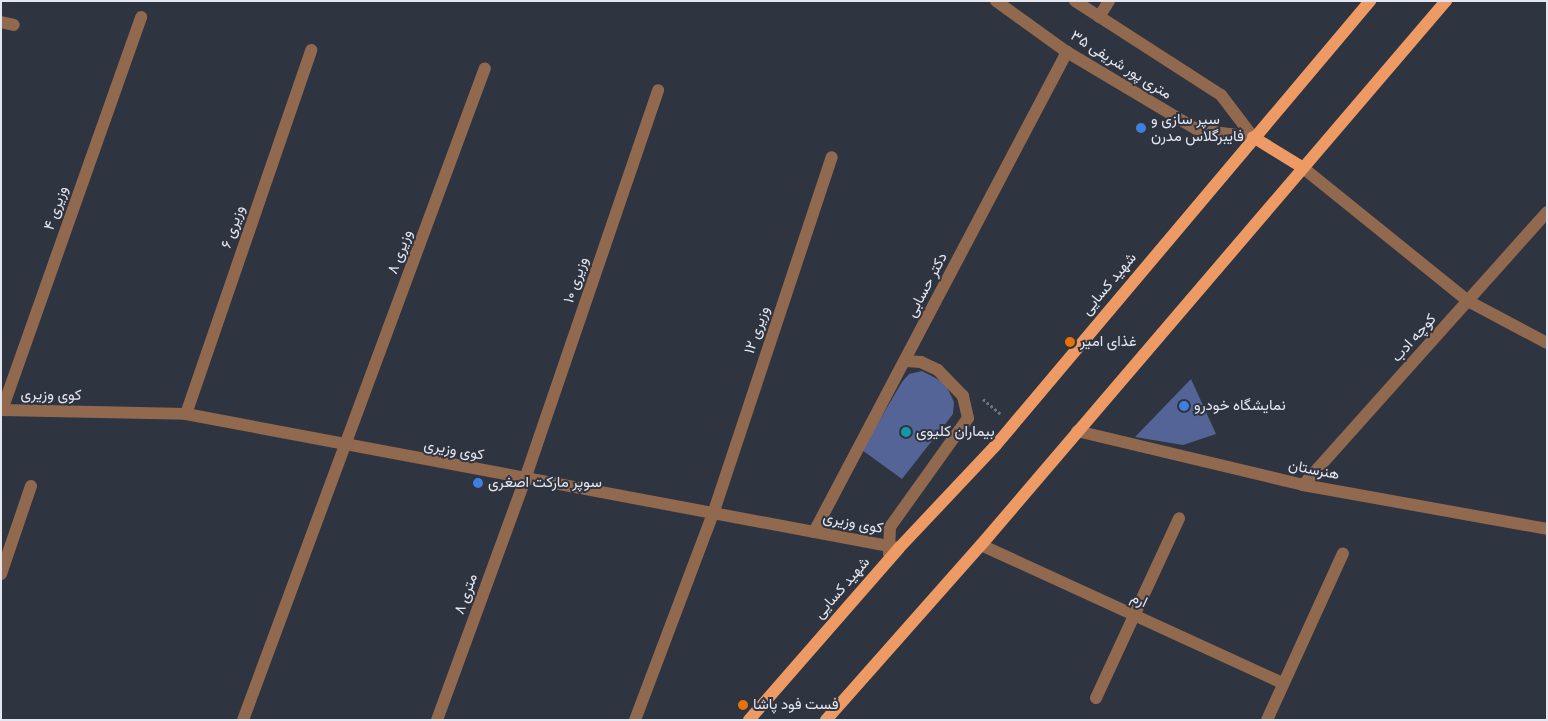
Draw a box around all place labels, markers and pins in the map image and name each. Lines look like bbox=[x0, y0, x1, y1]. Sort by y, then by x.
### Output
place label: سپر سازی و فایبرگلاس مدرن bbox=[1151, 110, 1244, 145]
marker: سپر سازی و فایبرگلاس مدرن bbox=[1135, 122, 1147, 134]
place label: غذای امیر bbox=[1080, 333, 1137, 351]
marker: غذای امیر bbox=[1064, 336, 1076, 348]
place label: نمایشگاه خودرو bbox=[1194, 397, 1286, 415]
marker: نمایشگاه خودرو bbox=[1178, 400, 1190, 412]
place label: بیماران کلیوی bbox=[916, 423, 995, 441]
marker: بیماران کلیوی bbox=[900, 426, 912, 438]
place label: سوپر مارکت اصغری bbox=[488, 474, 602, 492]
marker: سوپر مارکت اصغری bbox=[472, 477, 484, 489]
place label: فست فود پاشا bbox=[753, 696, 839, 714]
marker: فست فود پاشا bbox=[737, 699, 749, 711]

